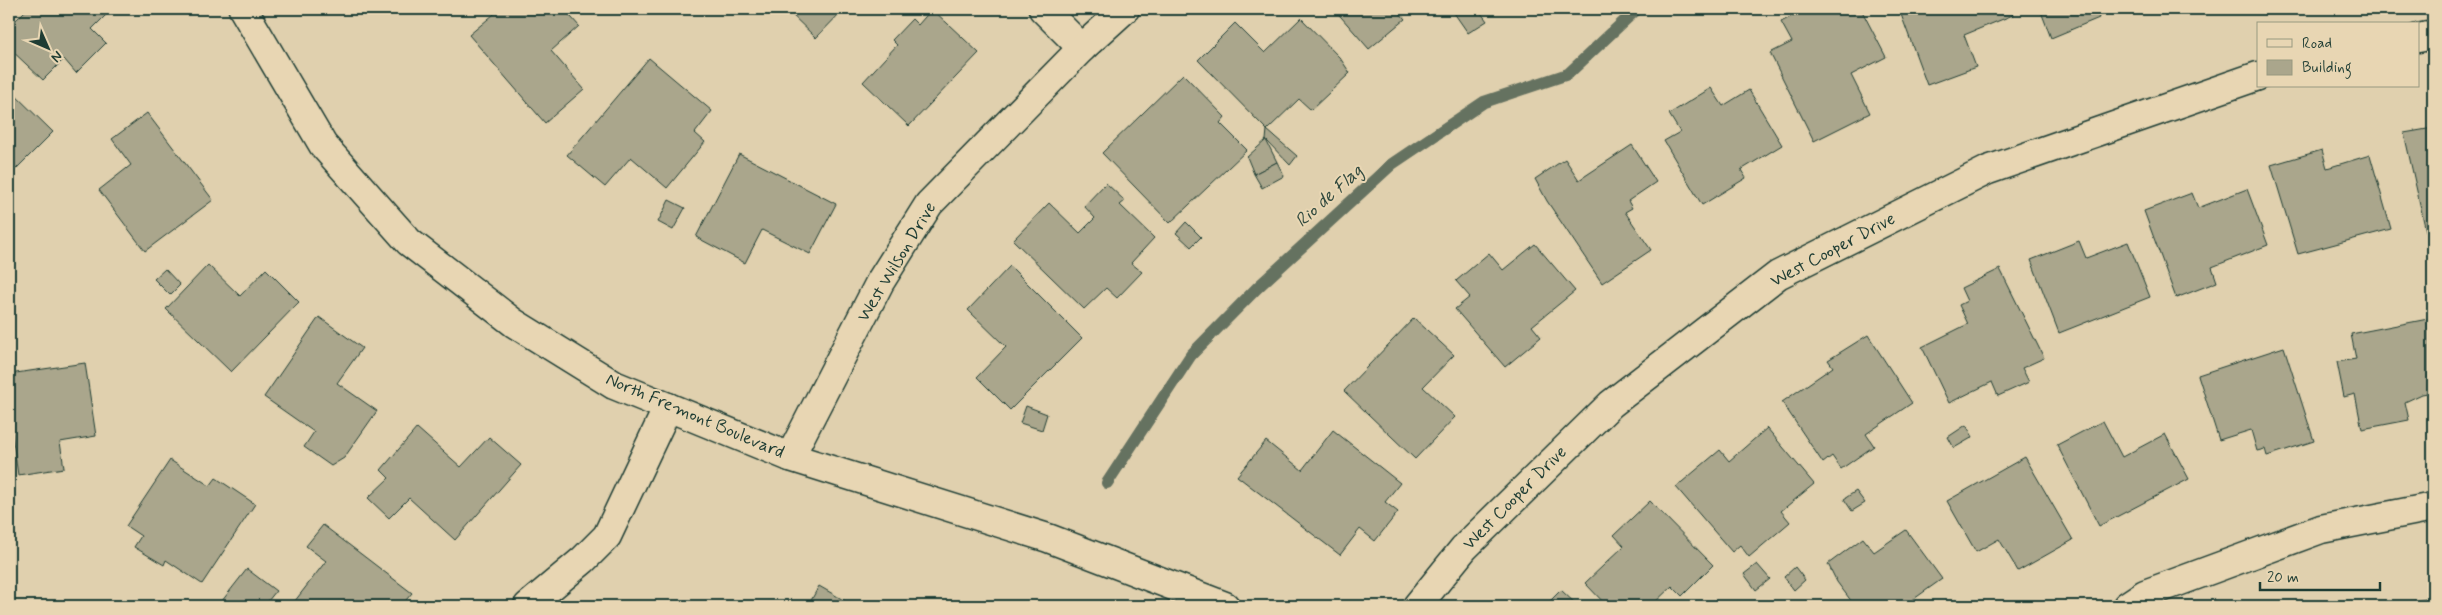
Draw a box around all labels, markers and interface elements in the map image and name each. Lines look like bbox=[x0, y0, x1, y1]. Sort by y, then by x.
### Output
north arrow bbox=[22, 22, 72, 72]
legend bbox=[2257, 22, 2420, 88]
text: Road bbox=[2302, 34, 2332, 54]
text: N bbox=[47, 47, 66, 66]
text: Building bbox=[2302, 58, 2352, 79]
water label: Rio de Flag bbox=[1290, 158, 1369, 233]
street label: West Wilson Drive bbox=[852, 198, 942, 326]
street label: West Cooper Drive bbox=[1766, 207, 1900, 293]
street label: North Fremont Boulevard bbox=[602, 367, 788, 465]
street label: West Cooper Drive bbox=[1458, 441, 1572, 555]
scale bar bbox=[2260, 560, 2380, 592]
text: 20 m bbox=[2267, 568, 2299, 588]

